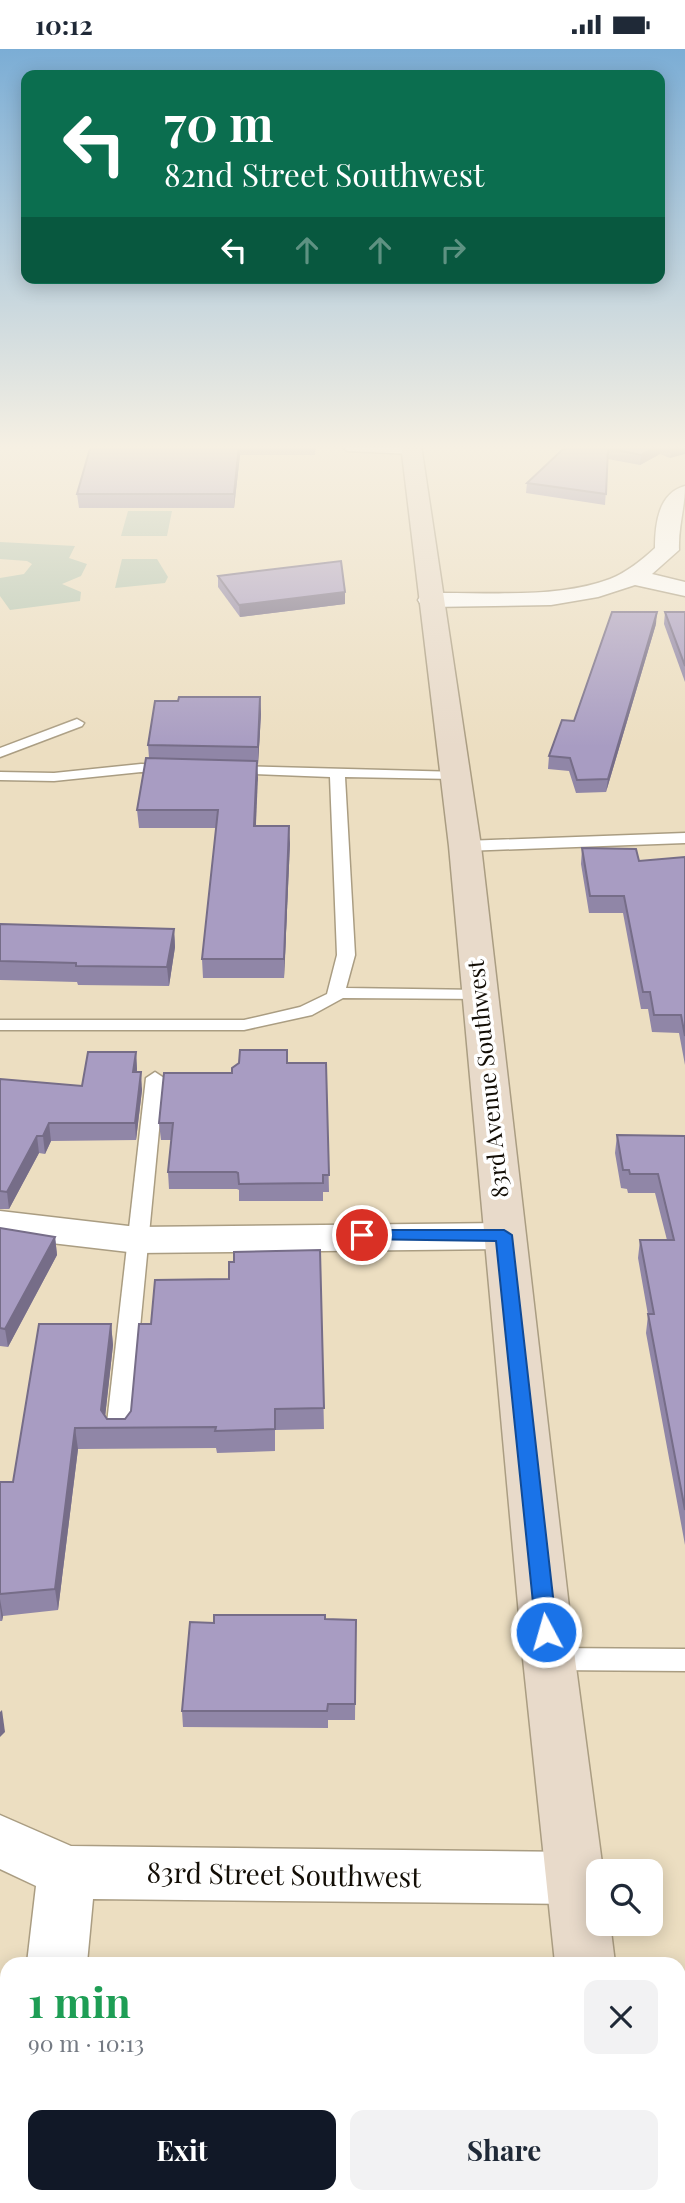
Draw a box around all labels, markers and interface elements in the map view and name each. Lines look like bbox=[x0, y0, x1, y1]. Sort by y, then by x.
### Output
text: 10:12 bbox=[35, 7, 93, 42]
text: 70 m bbox=[164, 89, 274, 154]
icon: left bbox=[49, 98, 140, 189]
text: 82nd Street Southwest bbox=[164, 152, 484, 195]
icon: left bbox=[215, 231, 253, 269]
icon: ahead bbox=[288, 231, 326, 269]
icon: ahead bbox=[361, 231, 399, 269]
icon: right bbox=[434, 231, 472, 269]
street label: 83rd Avenue Southwest bbox=[459, 958, 514, 1200]
pin bbox=[332, 1205, 392, 1265]
icon: arrive bbox=[343, 1216, 381, 1254]
position arrow bbox=[509, 1595, 583, 1669]
street label: 83rd Street Southwest bbox=[146, 1853, 423, 1894]
map controls bbox=[586, 1859, 663, 1936]
button: search bbox=[586, 1859, 663, 1936]
text: 1 min bbox=[28, 1973, 131, 2029]
button: close bbox=[584, 1980, 658, 2054]
text: 90 m · 10:13 bbox=[28, 2027, 144, 2058]
button: Exit bbox=[28, 2110, 336, 2190]
button: Share bbox=[350, 2110, 658, 2190]

